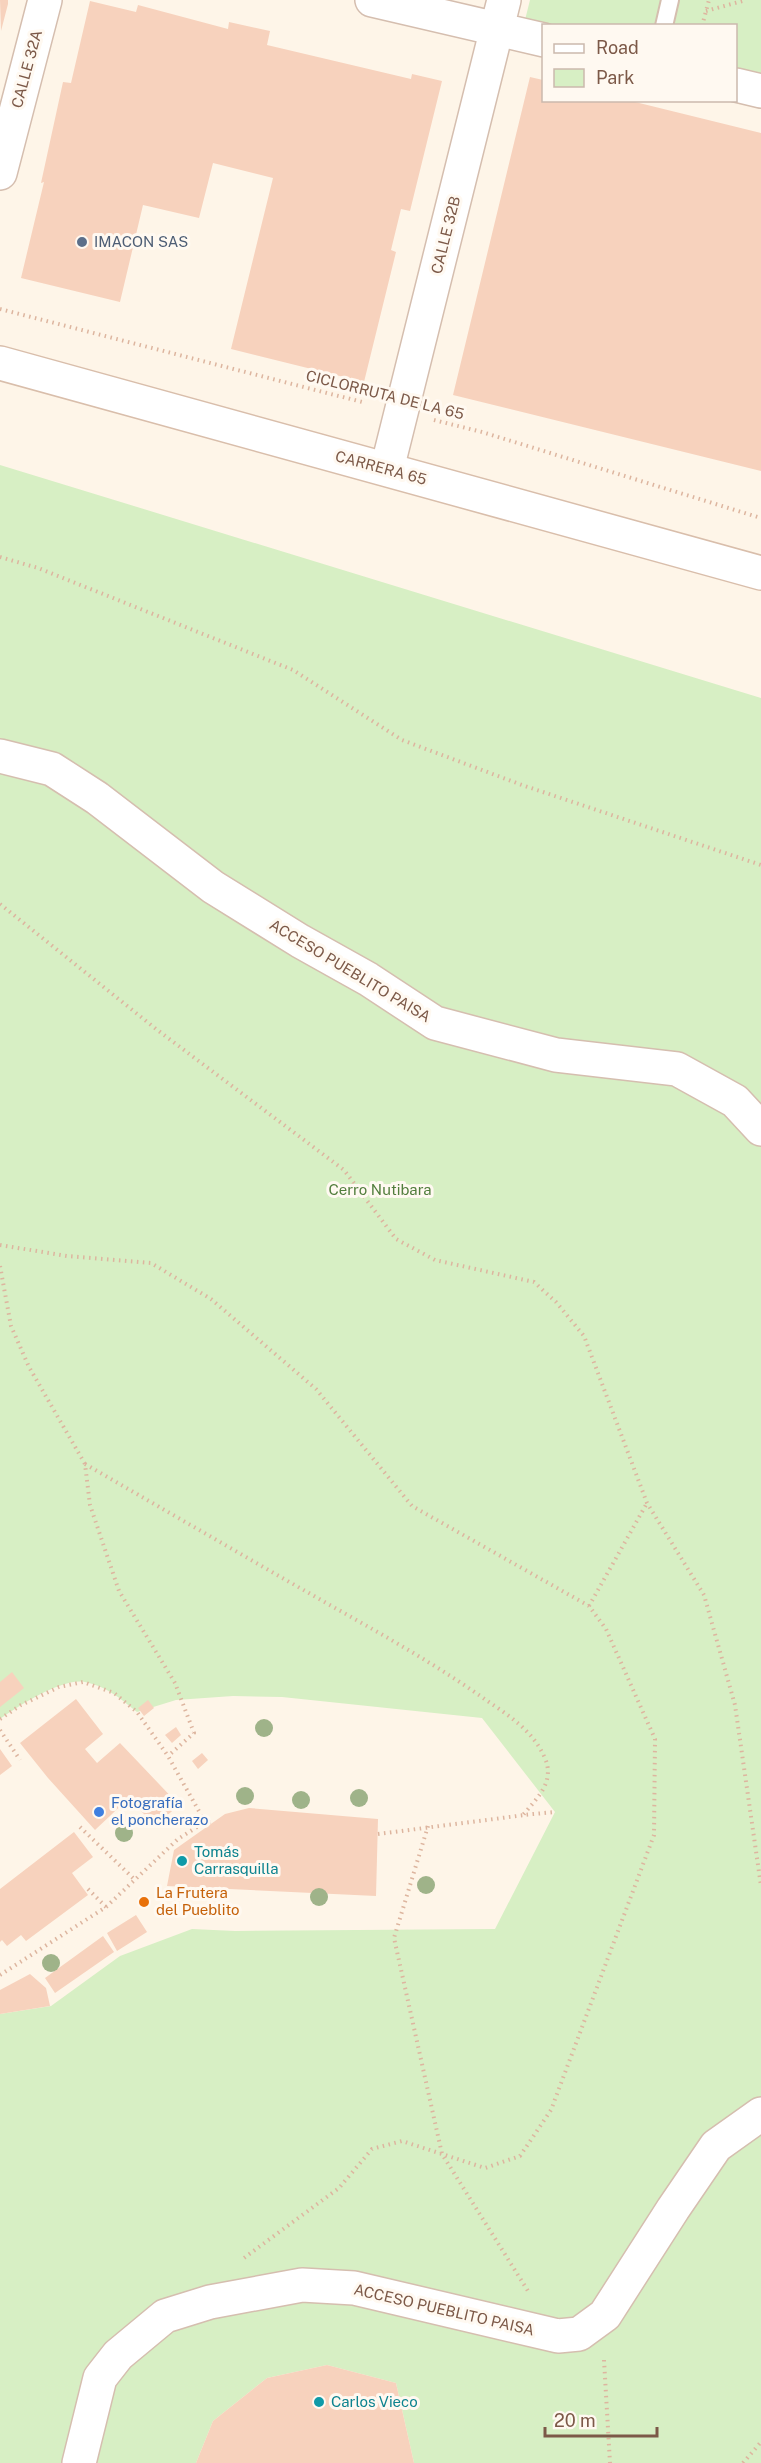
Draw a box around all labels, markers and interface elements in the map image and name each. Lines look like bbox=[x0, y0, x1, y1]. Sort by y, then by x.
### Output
legend bbox=[542, 24, 737, 102]
street label: CALLE 32A bbox=[8, 28, 45, 110]
text: Road bbox=[596, 37, 639, 58]
text: Park bbox=[596, 67, 634, 88]
street label: CALLE 32B bbox=[428, 194, 463, 276]
place label: IMACON SAS bbox=[94, 233, 188, 250]
marker: IMACON SAS bbox=[75, 235, 89, 249]
street label: CICLORRUTA DE LA 65 bbox=[304, 367, 466, 422]
street label: CARRERA 65 bbox=[334, 447, 429, 488]
street label: ACCESO PUEBLITO PAISA bbox=[267, 916, 434, 1026]
park label: Cerro Nutibara bbox=[328, 1181, 432, 1198]
place label: Fotografía el poncherazo bbox=[111, 1794, 208, 1828]
marker: Fotografía el poncherazo bbox=[92, 1805, 106, 1819]
place label: Tomás Carrasquilla bbox=[194, 1843, 278, 1877]
marker: Tomás Carrasquilla bbox=[175, 1854, 189, 1868]
place label: La Frutera del Pueblito bbox=[156, 1884, 240, 1918]
marker: La Frutera del Pueblito bbox=[137, 1895, 151, 1909]
street label: ACCESO PUEBLITO PAISA bbox=[352, 2280, 536, 2339]
place label: Carlos Vieco bbox=[331, 2393, 418, 2410]
marker: Carlos Vieco bbox=[312, 2395, 326, 2409]
scale bar bbox=[545, 2400, 658, 2438]
text: 20 m bbox=[554, 2410, 596, 2431]

